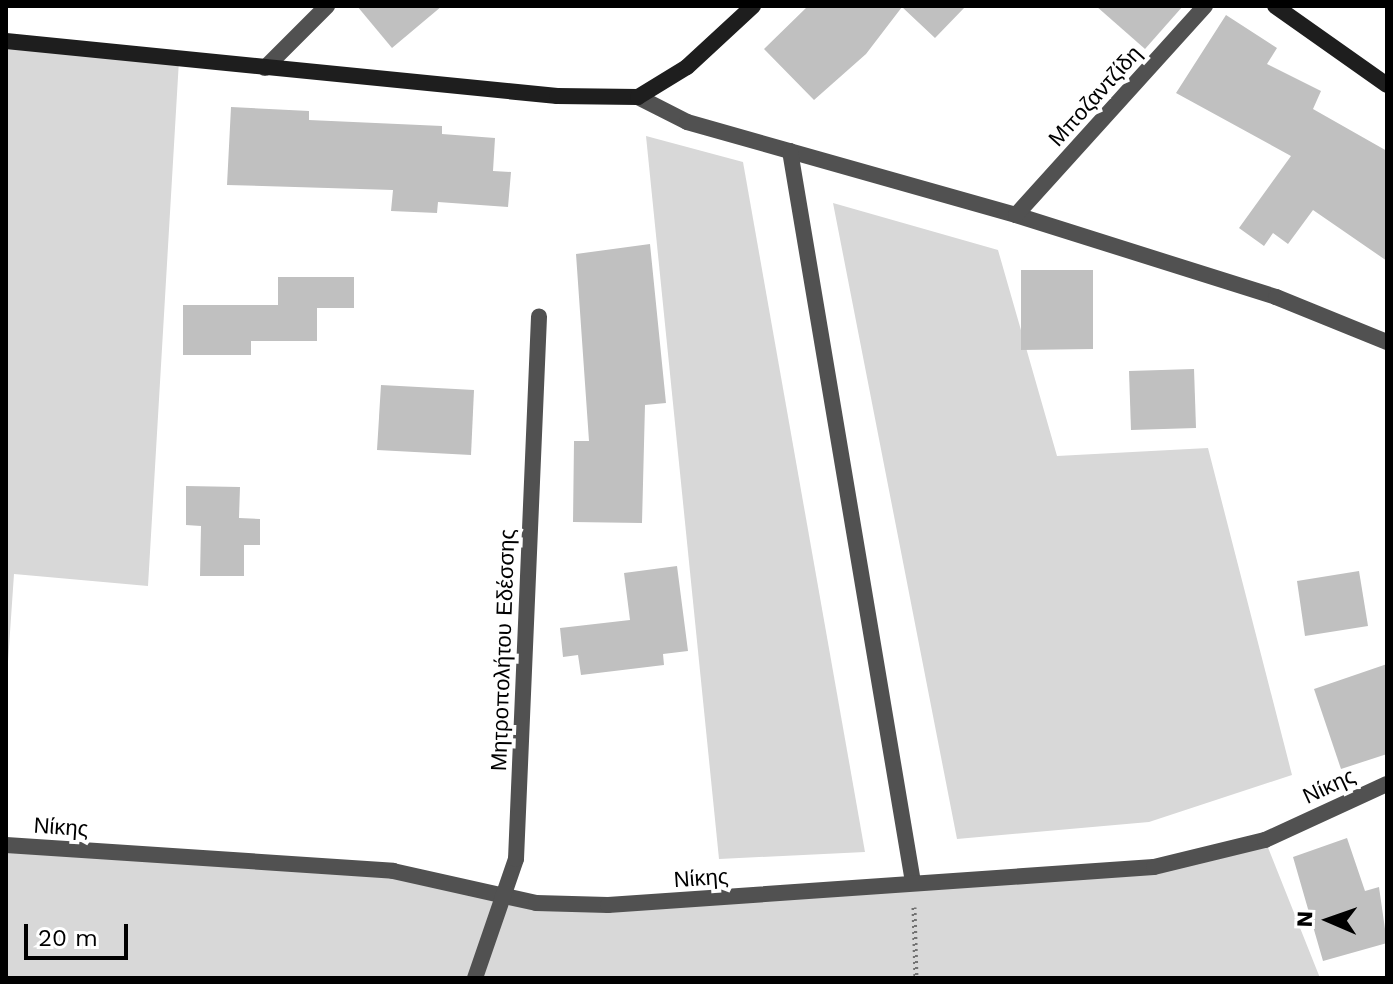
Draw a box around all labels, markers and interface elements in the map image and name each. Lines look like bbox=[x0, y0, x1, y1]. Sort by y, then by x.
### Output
street label: Μποζαντζίδη bbox=[1043, 40, 1147, 152]
street label: Μητροπολήτου Εδέσσης bbox=[486, 529, 520, 771]
street label: Νίκης bbox=[1299, 762, 1359, 810]
street label: Νίκης bbox=[33, 812, 89, 842]
street label: Νίκης bbox=[673, 863, 729, 893]
north arrow bbox=[1289, 880, 1369, 960]
scale bar bbox=[28, 908, 132, 958]
text: N bbox=[1292, 911, 1317, 928]
text: 20 m bbox=[38, 924, 98, 952]

